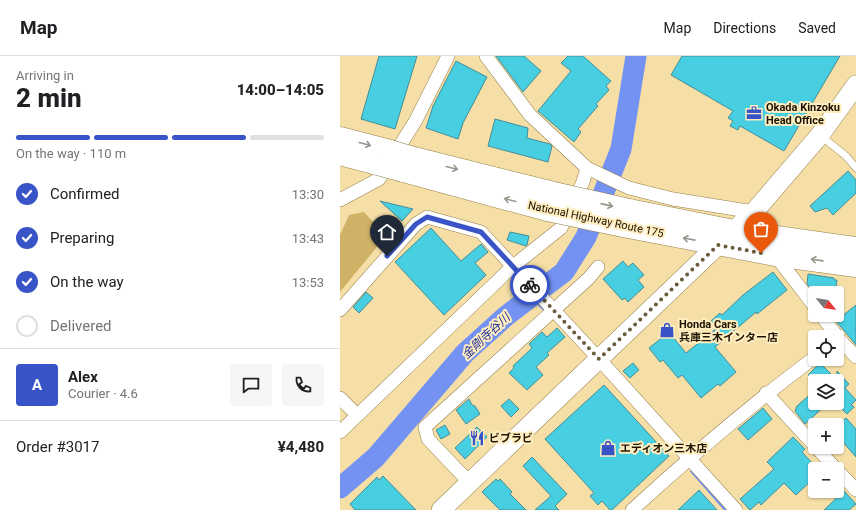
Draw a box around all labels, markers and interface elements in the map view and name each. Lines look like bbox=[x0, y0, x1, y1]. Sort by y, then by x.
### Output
text: Map bbox=[20, 16, 58, 39]
text: Map bbox=[664, 20, 691, 36]
text: Directions bbox=[713, 20, 776, 36]
text: Saved bbox=[798, 20, 836, 36]
text: Arriving in bbox=[16, 68, 74, 83]
text: 14:00–14:05 bbox=[237, 81, 324, 99]
text: 2 min bbox=[16, 83, 82, 113]
place label: Okada Kinzoku Head Office bbox=[766, 101, 840, 127]
office icon: Okada Kinzoku Head Office bbox=[745, 104, 763, 122]
one-way arrow bbox=[358, 141, 371, 149]
text: On the way · 110 m bbox=[16, 146, 126, 161]
one-way arrow bbox=[445, 164, 458, 172]
icon: check bbox=[16, 183, 38, 205]
text: Confirmed bbox=[50, 185, 120, 203]
text: 13:30 bbox=[292, 187, 324, 202]
one-way arrow bbox=[503, 195, 516, 203]
street label: National Highway Route 175 bbox=[527, 199, 665, 240]
one-way arrow bbox=[600, 201, 613, 209]
pin bbox=[744, 212, 778, 253]
pin bbox=[370, 215, 404, 256]
icon: bag bbox=[750, 218, 772, 240]
icon: home bbox=[376, 221, 398, 243]
icon: check bbox=[16, 227, 38, 249]
text: Preparing bbox=[50, 229, 114, 247]
text: 13:43 bbox=[292, 231, 324, 246]
one-way arrow bbox=[683, 235, 696, 243]
one-way arrow bbox=[811, 256, 824, 264]
courier bbox=[510, 265, 550, 305]
icon: check bbox=[16, 271, 38, 293]
text: On the way bbox=[50, 273, 124, 291]
icon: bike bbox=[519, 274, 541, 296]
text: 13:53 bbox=[292, 275, 324, 290]
north arrow bbox=[808, 286, 844, 322]
map controls bbox=[808, 286, 844, 498]
water label: 金剛寺谷川 bbox=[459, 309, 514, 362]
text: Delivered bbox=[50, 317, 112, 335]
place label: Honda Cars 兵庫三木インター店 bbox=[679, 318, 778, 344]
shop icon: Honda Cars 兵庫三木インター店 bbox=[658, 321, 676, 339]
button: locate bbox=[808, 330, 844, 366]
button: chat bbox=[230, 364, 272, 406]
button: phone bbox=[282, 364, 324, 406]
text: Alex bbox=[68, 368, 98, 386]
button: layers bbox=[808, 374, 844, 410]
text: A bbox=[32, 376, 42, 394]
text: Courier · 4.6 bbox=[68, 386, 138, 401]
button: + bbox=[808, 418, 844, 454]
restaurant icon: ビブラビ bbox=[468, 429, 486, 447]
place label: ビブラビ bbox=[489, 432, 533, 445]
text: Order #3017 bbox=[16, 438, 99, 456]
text: ¥4,480 bbox=[278, 438, 324, 456]
shop icon: エディオン三木店 bbox=[599, 439, 617, 457]
place label: エディオン三木店 bbox=[620, 442, 707, 455]
button: − bbox=[808, 462, 844, 498]

